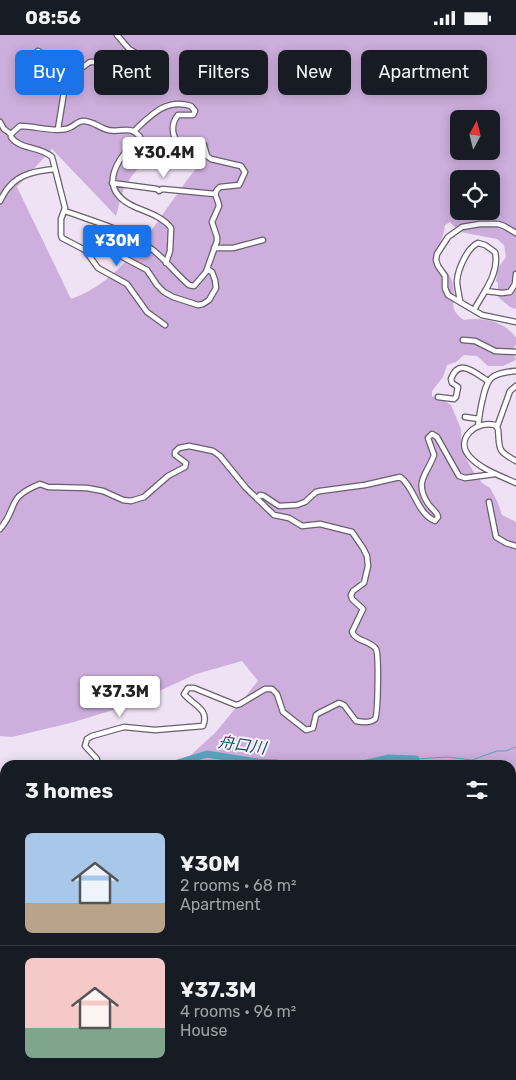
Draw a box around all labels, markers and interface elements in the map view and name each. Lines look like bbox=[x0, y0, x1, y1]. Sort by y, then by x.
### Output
text: 08:56 bbox=[25, 6, 81, 29]
chip: Buy bbox=[15, 50, 84, 95]
chip: Rent bbox=[94, 50, 169, 95]
chip: Filters bbox=[179, 50, 268, 95]
chip: New bbox=[278, 50, 351, 95]
chip: Apartment bbox=[361, 50, 487, 95]
north arrow bbox=[450, 110, 500, 160]
map controls bbox=[450, 110, 500, 220]
pin: ¥30.4M bbox=[123, 137, 205, 179]
text: ¥30.4M bbox=[134, 143, 194, 162]
button: locate bbox=[450, 170, 500, 220]
pin: ¥30M bbox=[87, 225, 147, 267]
text: ¥30M bbox=[94, 231, 140, 250]
pin: ¥37.3M bbox=[79, 675, 161, 718]
text: ¥37.3M bbox=[91, 682, 149, 701]
water label: 舟口川 bbox=[217, 732, 269, 758]
icon: filters bbox=[463, 776, 491, 804]
text: 3 homes bbox=[25, 778, 113, 803]
text: ¥30M bbox=[180, 851, 240, 876]
icon: home bbox=[65, 853, 125, 913]
text: 2 rooms · 68 m² bbox=[180, 876, 297, 895]
text: Apartment bbox=[180, 895, 260, 914]
text: ¥37.3M bbox=[180, 977, 256, 1002]
icon: home bbox=[65, 978, 125, 1038]
text: 4 rooms · 96 m² bbox=[180, 1002, 296, 1021]
text: House bbox=[180, 1021, 227, 1040]

